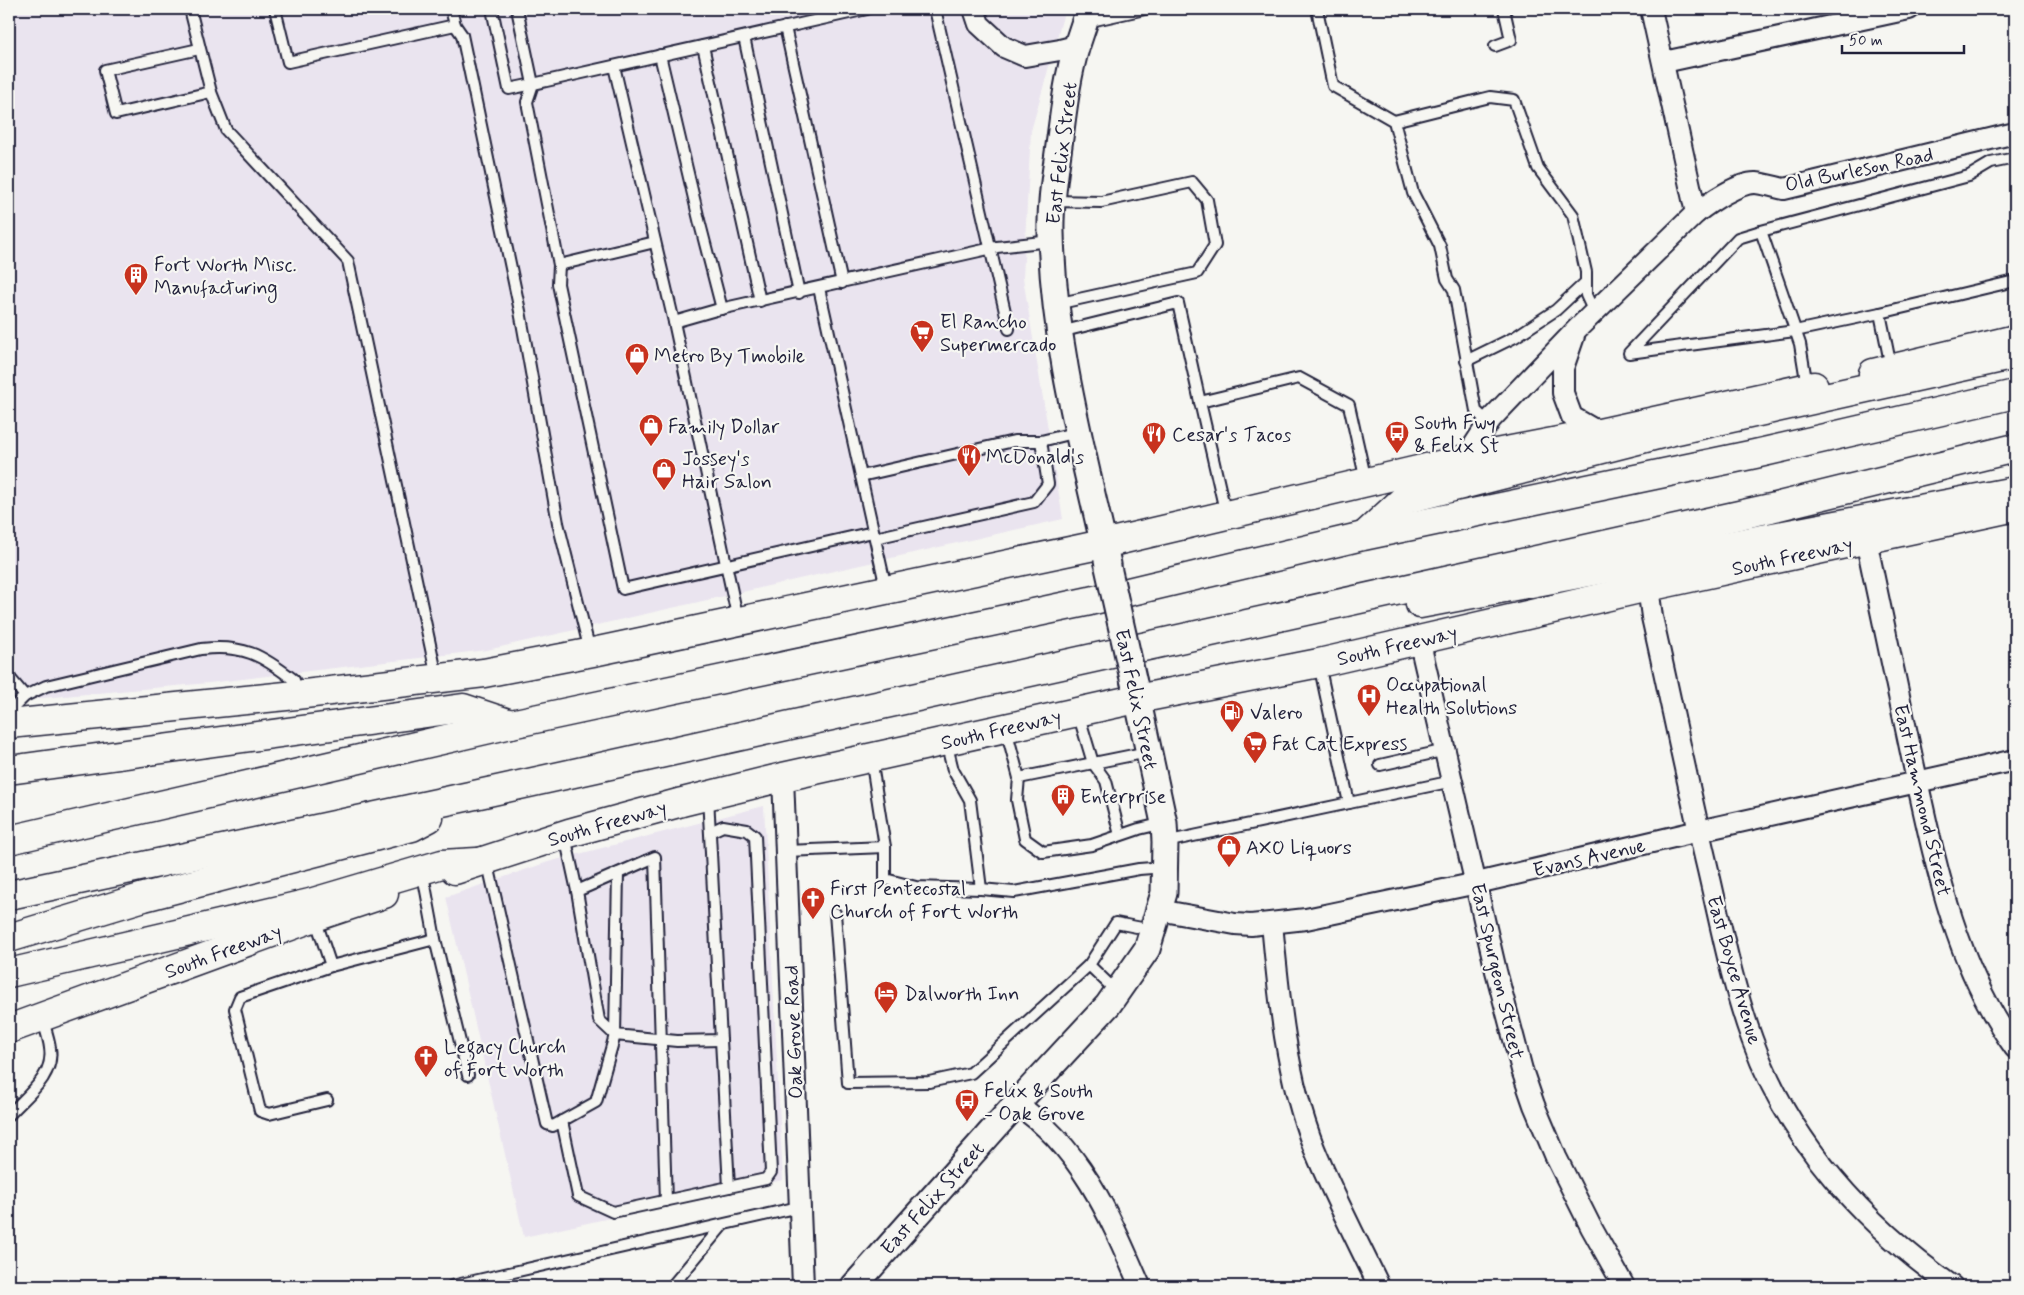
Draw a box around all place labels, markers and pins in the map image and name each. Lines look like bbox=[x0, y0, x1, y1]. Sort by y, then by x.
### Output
place label: Fort Worth Misc. Manufacturing bbox=[154, 252, 297, 303]
building icon: Fort Worth Misc. Manufacturing bbox=[123, 262, 149, 296]
place label: El Rancho Supermercado bbox=[940, 309, 1056, 359]
supermarket icon: El Rancho Supermercado bbox=[909, 319, 935, 353]
shop icon: Metro By Tmobile bbox=[624, 342, 650, 376]
place label: Metro By Tmobile bbox=[654, 343, 805, 370]
place label: South Fwy & Felix St bbox=[1414, 410, 1499, 460]
shop icon: Family Dollar bbox=[638, 413, 664, 447]
place label: Family Dollar bbox=[668, 414, 780, 441]
bus stop icon: South Fwy & Felix St bbox=[1384, 420, 1410, 454]
restaurant icon: Cesar's Tacos bbox=[1141, 421, 1167, 455]
place label: Cesar's Tacos bbox=[1172, 422, 1292, 449]
restaurant icon: McDonald's bbox=[956, 443, 982, 477]
place label: McDonald's bbox=[986, 444, 1084, 471]
place label: Jossey's Hair Salon bbox=[682, 446, 772, 496]
shop icon: Jossey's Hair Salon bbox=[651, 457, 677, 491]
place label: Occupational Health Solutions bbox=[1386, 672, 1517, 722]
hospital icon: Occupational Health Solutions bbox=[1356, 683, 1382, 717]
fuel station icon: Valero bbox=[1219, 699, 1245, 733]
place label: Valero bbox=[1250, 700, 1303, 727]
supermarket icon: Fat Cat Express bbox=[1242, 730, 1268, 764]
place label: Fat Cat Express bbox=[1272, 731, 1407, 758]
building icon: Enterprise bbox=[1050, 783, 1076, 817]
place label: Enterprise bbox=[1080, 784, 1166, 811]
shop icon: AXO Liquors bbox=[1216, 834, 1242, 868]
place label: AXO Liquors bbox=[1246, 835, 1352, 862]
place label: First Pentecostal Church of Fort Worth bbox=[830, 876, 1018, 926]
church icon: First Pentecostal Church of Fort Worth bbox=[800, 886, 826, 920]
hotel icon: Dalworth Inn bbox=[873, 980, 899, 1014]
place label: Dalworth Inn bbox=[904, 981, 1019, 1008]
place label: Legacy Church of Fort Worth bbox=[444, 1034, 566, 1084]
church icon: Legacy Church of Fort Worth bbox=[413, 1044, 439, 1078]
place label: Felix & South - Oak Grove bbox=[984, 1078, 1093, 1128]
bus stop icon: Felix & South - Oak Grove bbox=[954, 1088, 980, 1122]

